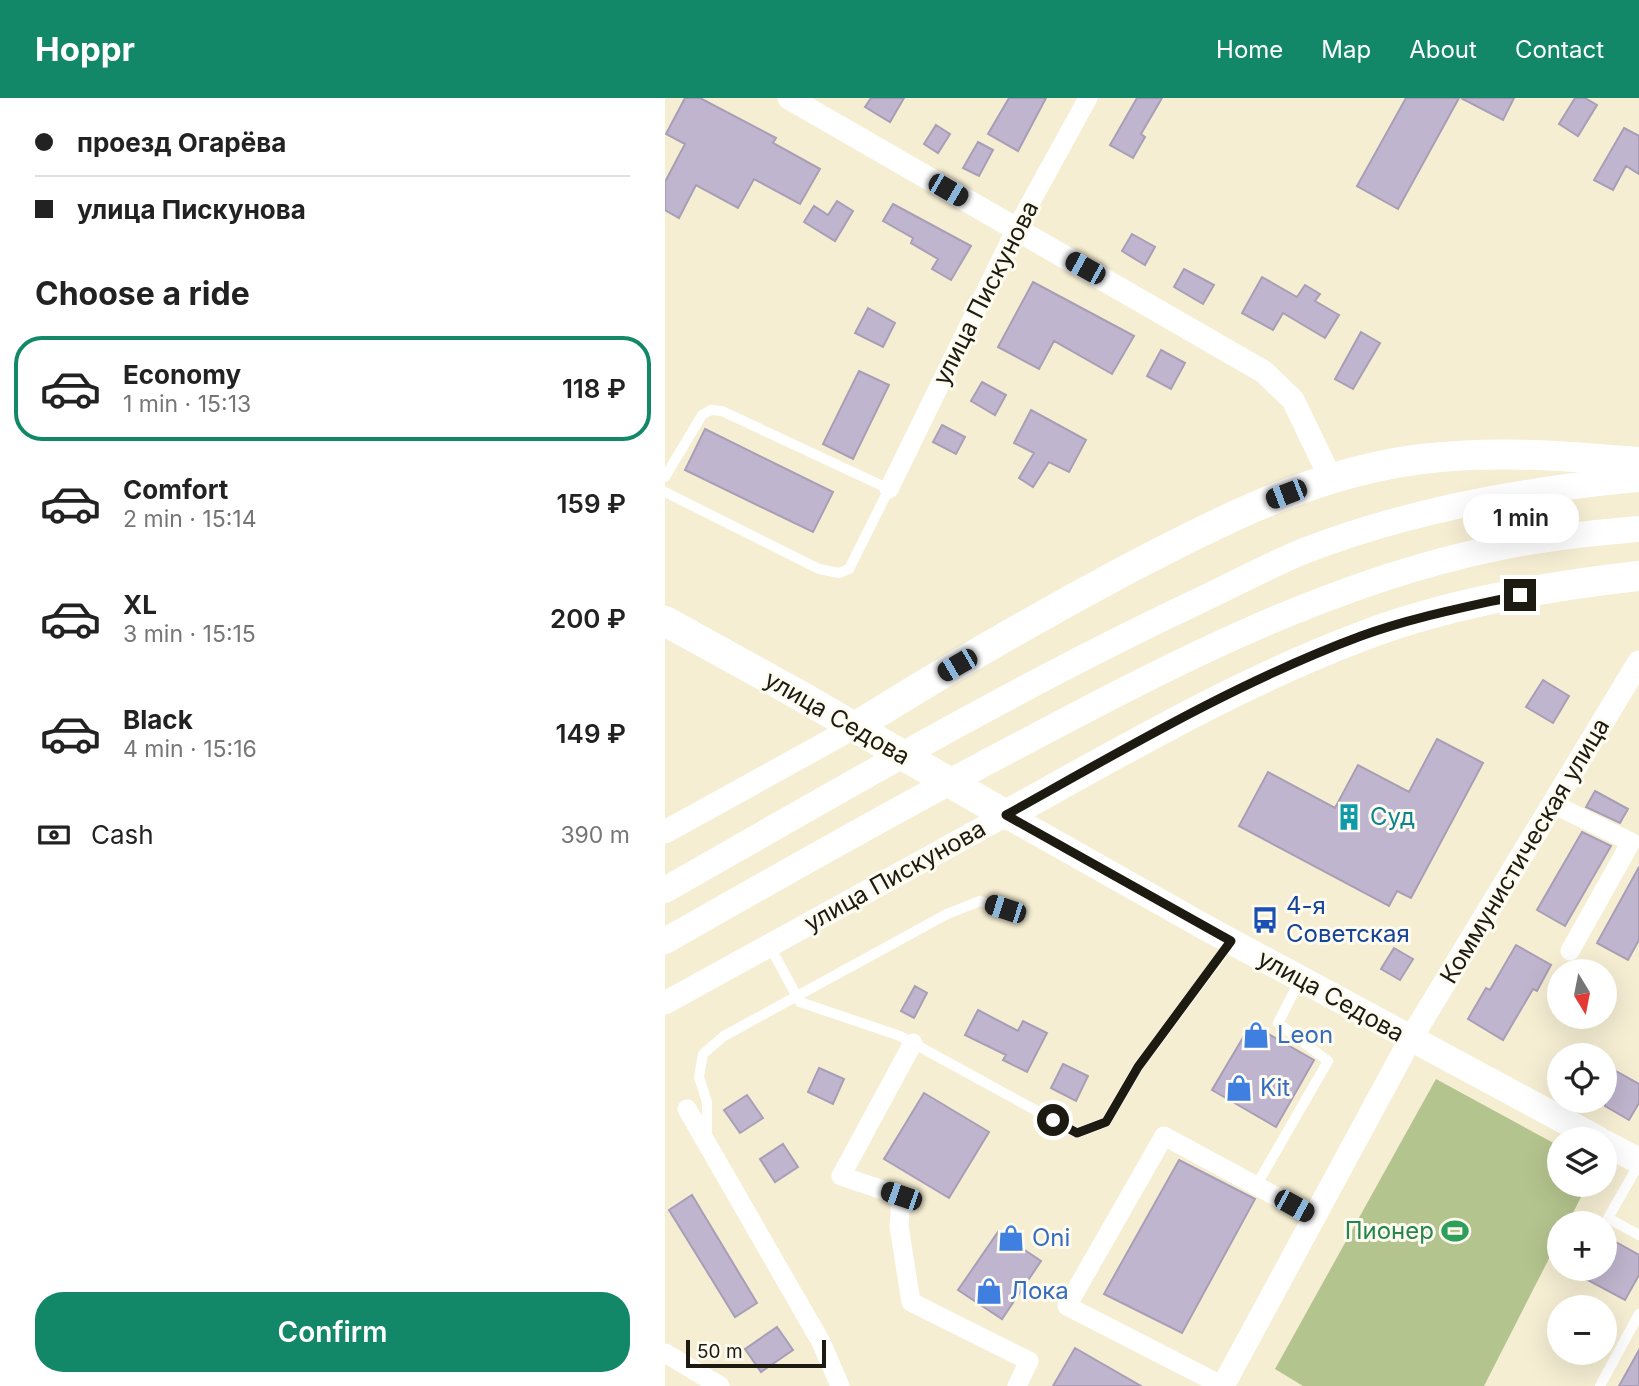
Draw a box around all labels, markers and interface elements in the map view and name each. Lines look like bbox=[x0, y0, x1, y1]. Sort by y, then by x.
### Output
text: Hoppr bbox=[35, 29, 135, 69]
text: Home bbox=[1216, 35, 1283, 64]
text: Map bbox=[1321, 35, 1371, 64]
text: About bbox=[1409, 35, 1477, 64]
text: Contact bbox=[1515, 35, 1604, 64]
text: проезд Огарёва bbox=[77, 127, 286, 158]
car bbox=[925, 170, 972, 210]
text: улица Пискунова bbox=[77, 194, 306, 225]
street label: улица Пискунова bbox=[927, 196, 1045, 390]
car bbox=[1062, 249, 1109, 287]
text: Choose a ride bbox=[35, 274, 250, 313]
icon: car bbox=[39, 357, 102, 420]
text: Economy bbox=[123, 359, 241, 390]
text: 118 ₽ bbox=[562, 373, 626, 404]
text: 1 min · 15:13 bbox=[123, 390, 251, 418]
icon: car bbox=[39, 472, 102, 535]
text: Comfort bbox=[123, 474, 228, 505]
car bbox=[1263, 477, 1310, 511]
text: 159 ₽ bbox=[557, 488, 626, 519]
callout: 1 min bbox=[1462, 494, 1578, 542]
text: 1 min bbox=[1493, 504, 1549, 532]
text: 2 min · 15:14 bbox=[123, 505, 257, 533]
route end bbox=[1504, 579, 1536, 611]
icon: car bbox=[39, 587, 102, 650]
text: XL bbox=[123, 589, 157, 620]
text: 200 ₽ bbox=[550, 603, 626, 634]
text: 3 min · 15:15 bbox=[123, 620, 256, 648]
car bbox=[934, 645, 981, 685]
street label: улица Седова bbox=[759, 664, 915, 771]
icon: car bbox=[39, 702, 102, 765]
text: Black bbox=[123, 704, 193, 735]
street label: Коммунистическая улица bbox=[1434, 713, 1615, 989]
text: 149 ₽ bbox=[556, 718, 626, 749]
text: 4 min · 15:16 bbox=[123, 735, 257, 763]
building icon: Суд bbox=[1334, 802, 1364, 832]
place label: Суд bbox=[1370, 802, 1415, 831]
street label: улица Пискунова bbox=[799, 814, 990, 937]
icon: cash bbox=[35, 816, 73, 854]
text: Cash bbox=[91, 819, 154, 850]
text: 390 m bbox=[560, 821, 630, 849]
place label: 4-я Советская bbox=[1286, 891, 1410, 948]
car bbox=[982, 893, 1029, 925]
bus stop icon: 4-я Советская bbox=[1250, 905, 1280, 935]
street label: улица Седова bbox=[1253, 943, 1410, 1048]
north arrow bbox=[1547, 959, 1617, 1029]
map controls bbox=[1547, 959, 1617, 1365]
shop icon: Leon bbox=[1241, 1020, 1271, 1050]
place label: Leon bbox=[1277, 1020, 1333, 1049]
button: locate bbox=[1547, 1043, 1617, 1113]
shop icon: Kit bbox=[1224, 1073, 1254, 1103]
place label: Kit bbox=[1260, 1073, 1290, 1102]
route start bbox=[1037, 1104, 1069, 1136]
button: layers bbox=[1547, 1127, 1617, 1197]
car bbox=[878, 1179, 925, 1213]
car bbox=[1271, 1187, 1318, 1225]
button: + bbox=[1547, 1211, 1617, 1281]
place label: Пионер bbox=[1345, 1216, 1434, 1245]
sports icon: Пионер bbox=[1440, 1216, 1470, 1246]
shop icon: Oni bbox=[996, 1223, 1026, 1253]
place label: Oni bbox=[1032, 1223, 1070, 1252]
shop icon: Лока bbox=[974, 1276, 1004, 1306]
place label: Лока bbox=[1010, 1276, 1069, 1305]
button: Confirm bbox=[35, 1292, 630, 1372]
button: − bbox=[1547, 1295, 1617, 1365]
scale bar bbox=[686, 1337, 826, 1369]
text: 50 m bbox=[697, 1340, 743, 1363]

